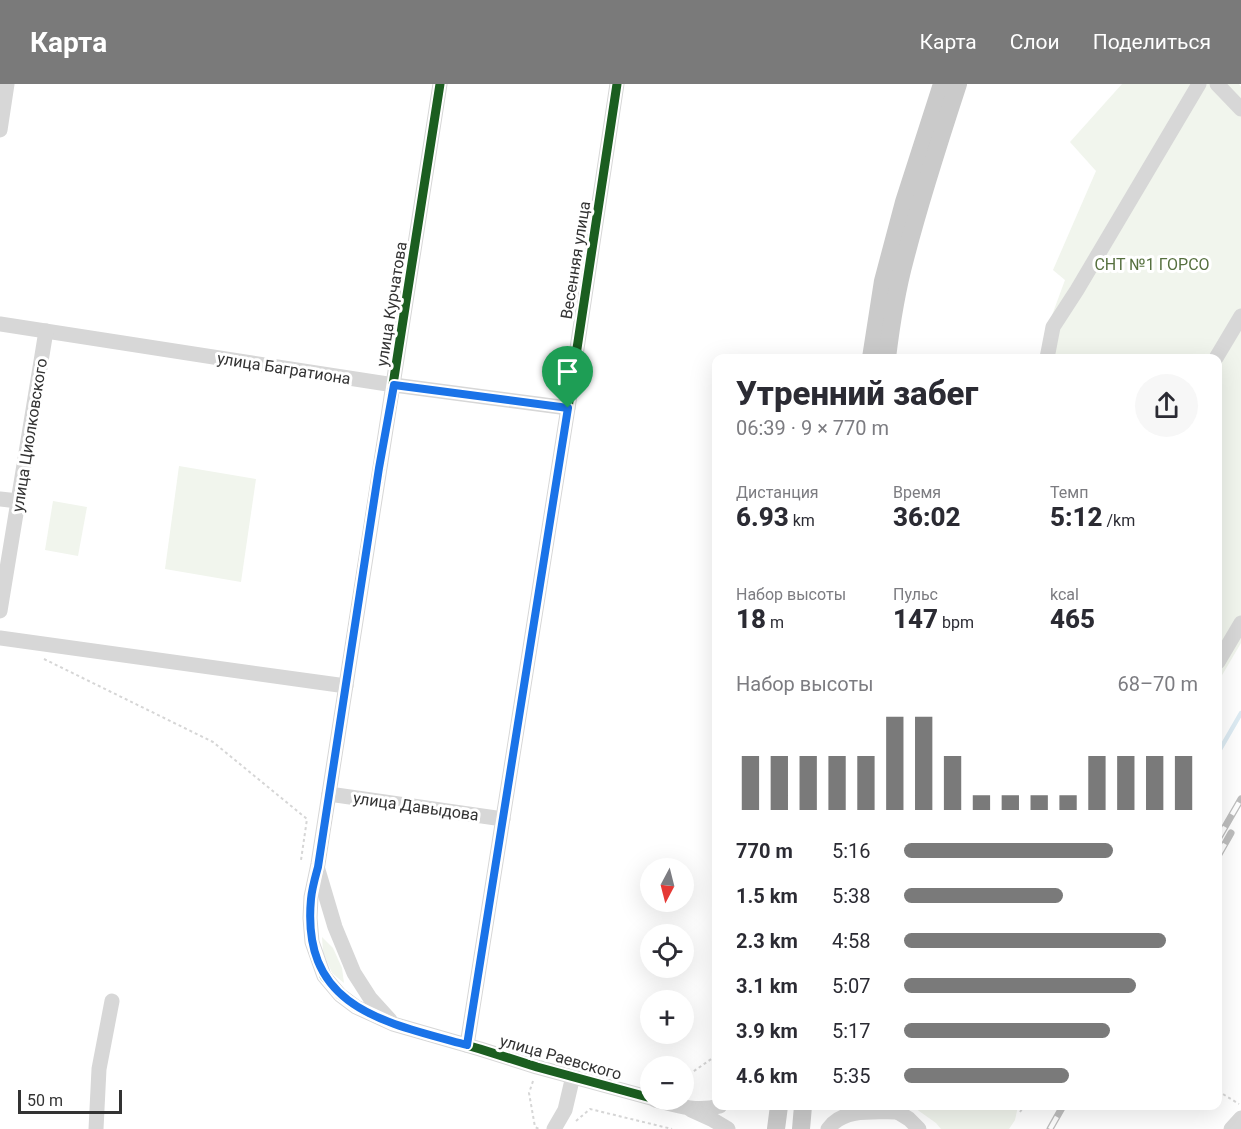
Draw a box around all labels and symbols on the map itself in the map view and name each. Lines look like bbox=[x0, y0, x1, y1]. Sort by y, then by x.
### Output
street label: Весенняя улица bbox=[557, 200, 594, 320]
street label: улица Курчатова bbox=[372, 240, 411, 368]
park label: СНТ №1 ГОРСО bbox=[1094, 255, 1210, 274]
pin bbox=[542, 346, 593, 408]
street label: улица Багратиона bbox=[216, 349, 352, 388]
street label: улица Циолковского bbox=[8, 357, 51, 513]
street label: улица Давыдова bbox=[352, 788, 480, 825]
north arrow bbox=[640, 858, 694, 912]
street label: улица Раевского bbox=[498, 1031, 624, 1084]
scale bar bbox=[18, 1087, 122, 1114]

